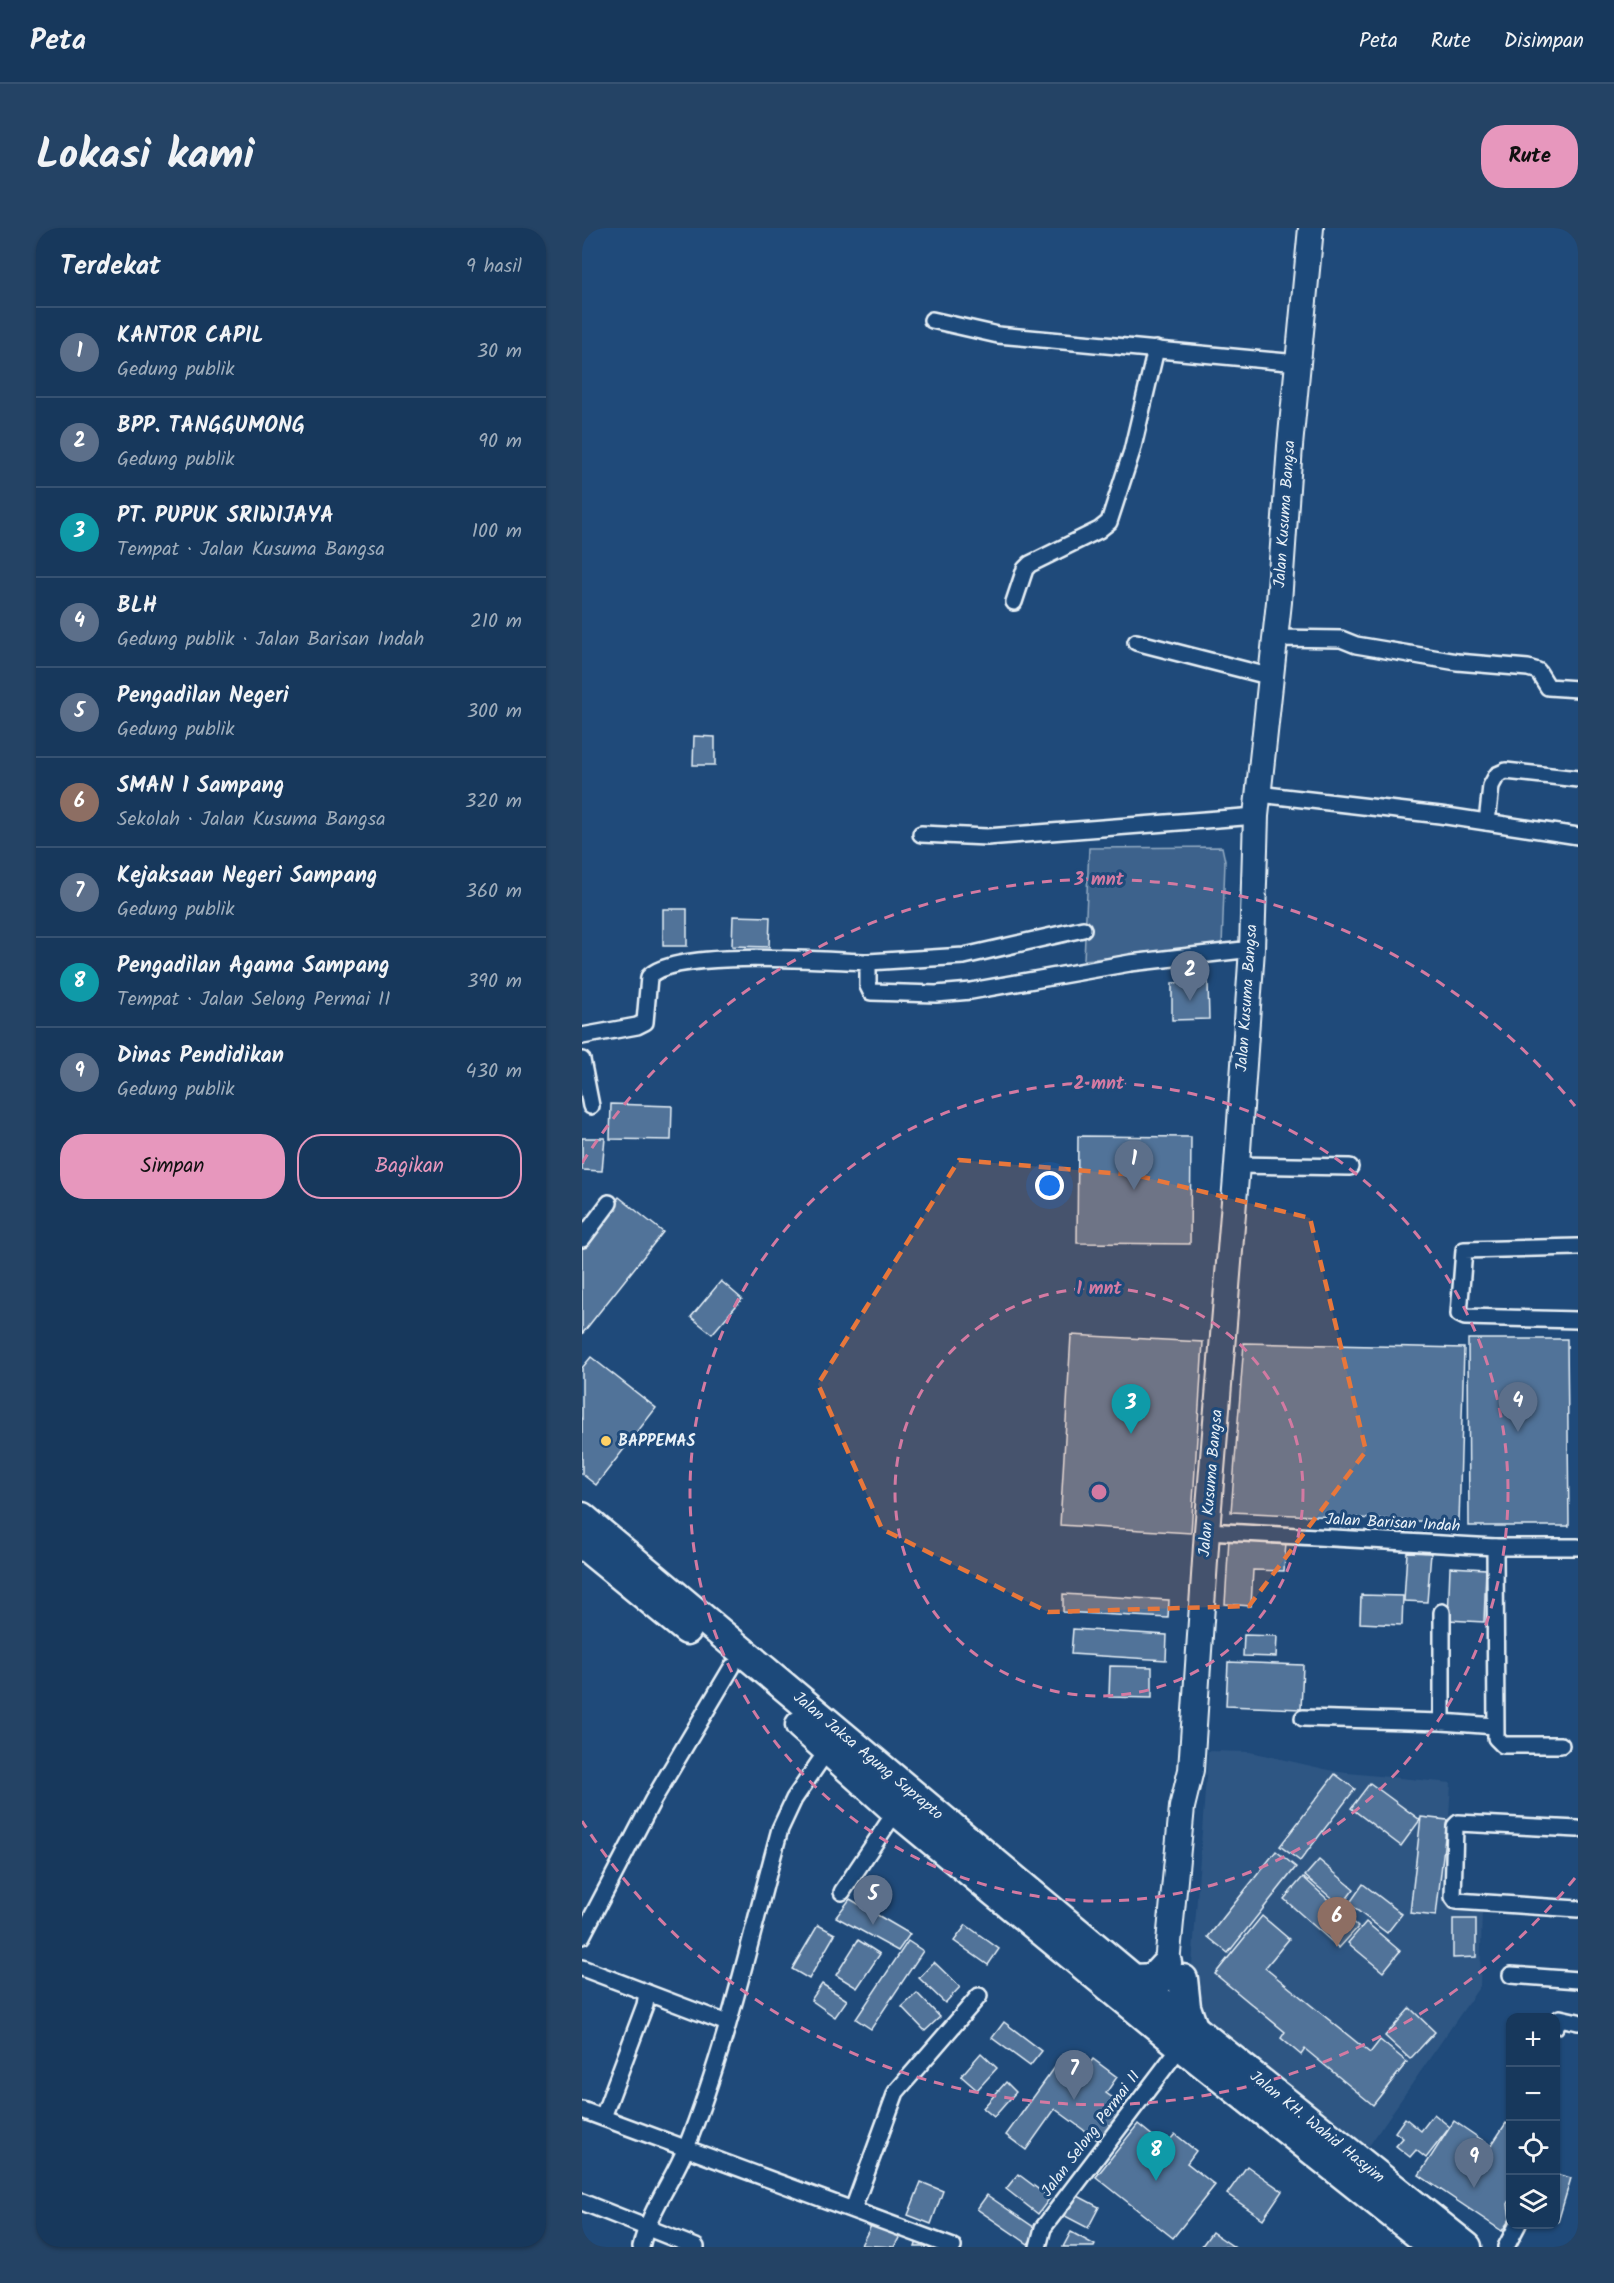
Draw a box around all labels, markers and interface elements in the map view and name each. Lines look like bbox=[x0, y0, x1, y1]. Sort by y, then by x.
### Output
text: Peta bbox=[30, 19, 86, 64]
text: Peta bbox=[1359, 25, 1398, 58]
text: Rute bbox=[1431, 25, 1471, 58]
text: Disimpan bbox=[1504, 25, 1584, 58]
text: Lokasi kami bbox=[36, 123, 254, 190]
button: Rute bbox=[1481, 125, 1578, 188]
text: Terdekat bbox=[60, 246, 161, 288]
text: 9 hasil bbox=[466, 251, 522, 283]
text: KANTOR CAPIL bbox=[117, 319, 264, 354]
text: 1 bbox=[76, 336, 83, 368]
text: 30 m bbox=[477, 336, 522, 368]
text: Gedung publik bbox=[117, 354, 235, 386]
text: BPP. TANGGUMONG bbox=[117, 409, 305, 444]
text: 2 bbox=[74, 426, 85, 458]
text: 90 m bbox=[478, 426, 522, 458]
street label: Jalan Kusuma Bangsa bbox=[1267, 439, 1303, 589]
text: Gedung publik bbox=[117, 444, 235, 476]
text: PT. PUPUK SRIWIJAYA bbox=[117, 499, 334, 534]
text: 3 bbox=[74, 516, 85, 548]
text: 100 m bbox=[472, 516, 522, 548]
text: Tempat · Jalan Kusuma Bangsa bbox=[117, 534, 385, 566]
text: BLH bbox=[117, 589, 157, 624]
text: 4 bbox=[74, 606, 85, 638]
text: 210 m bbox=[470, 606, 522, 638]
text: Gedung publik · Jalan Barisan Indah bbox=[117, 624, 424, 656]
text: Pengadilan Negeri bbox=[117, 679, 289, 714]
text: 5 bbox=[74, 696, 85, 728]
text: 300 m bbox=[467, 696, 522, 728]
text: Gedung publik bbox=[117, 714, 235, 746]
text: SMAN 1 Sampang bbox=[117, 769, 284, 804]
text: 6 bbox=[74, 786, 85, 818]
text: 320 m bbox=[465, 786, 522, 818]
text: Sekolah · Jalan Kusuma Bangsa bbox=[117, 804, 386, 836]
text: Kejaksaan Negeri Sampang bbox=[117, 859, 377, 894]
text: 3 mnt bbox=[1073, 866, 1125, 895]
text: 7 bbox=[75, 876, 84, 908]
text: 360 m bbox=[466, 876, 522, 908]
text: Gedung publik bbox=[117, 894, 235, 926]
street label: Jalan Kusuma Bangsa bbox=[1229, 923, 1265, 1073]
text: Pengadilan Agama Sampang bbox=[117, 949, 390, 984]
pin: 2 bbox=[1170, 952, 1210, 1001]
text: 8 bbox=[74, 966, 85, 998]
text: 390 m bbox=[467, 966, 522, 998]
text: Tempat · Jalan Selong Permai II bbox=[117, 984, 391, 1016]
text: Dinas Pendidikan bbox=[117, 1039, 284, 1074]
text: 9 bbox=[74, 1056, 85, 1088]
text: 430 m bbox=[466, 1056, 522, 1088]
text: 2 mnt bbox=[1074, 1070, 1125, 1099]
text: Gedung publik bbox=[117, 1074, 235, 1106]
button: Simpan bbox=[60, 1134, 285, 1199]
button: Bagikan bbox=[297, 1134, 522, 1199]
pin: 1 bbox=[1114, 1140, 1154, 1190]
your location bbox=[1035, 1171, 1064, 1200]
text: 1 mnt bbox=[1076, 1275, 1122, 1304]
pin: 4 bbox=[1498, 1382, 1538, 1432]
pin: 3 bbox=[1112, 1384, 1150, 1434]
street label: Jalan Kusuma Bangsa bbox=[1192, 1408, 1230, 1558]
place label: BAPPEMAS bbox=[618, 1429, 696, 1454]
marker: BAPPEMAS bbox=[599, 1434, 613, 1448]
centre of rings bbox=[1089, 1482, 1109, 1502]
street label: Jalan Barisan Indah bbox=[1325, 1507, 1461, 1539]
street label: Jalan Jaksa Agung Suprapto bbox=[787, 1685, 949, 1827]
pin: 5 bbox=[854, 1876, 892, 1925]
pin: 6 bbox=[1318, 1898, 1356, 1947]
map controls bbox=[1506, 2013, 1560, 2229]
button: + bbox=[1506, 2013, 1560, 2067]
pin: 7 bbox=[1054, 2050, 1094, 2100]
street label: Jalan KH. Wahid Hasyim bbox=[1244, 2065, 1390, 2190]
street label: Jalan Selong Permai II bbox=[1035, 2066, 1147, 2202]
button: − bbox=[1506, 2067, 1560, 2121]
button: locate bbox=[1506, 2121, 1560, 2175]
pin: 8 bbox=[1136, 2132, 1176, 2181]
pin: 9 bbox=[1454, 2138, 1494, 2188]
button: layers bbox=[1506, 2175, 1560, 2229]

